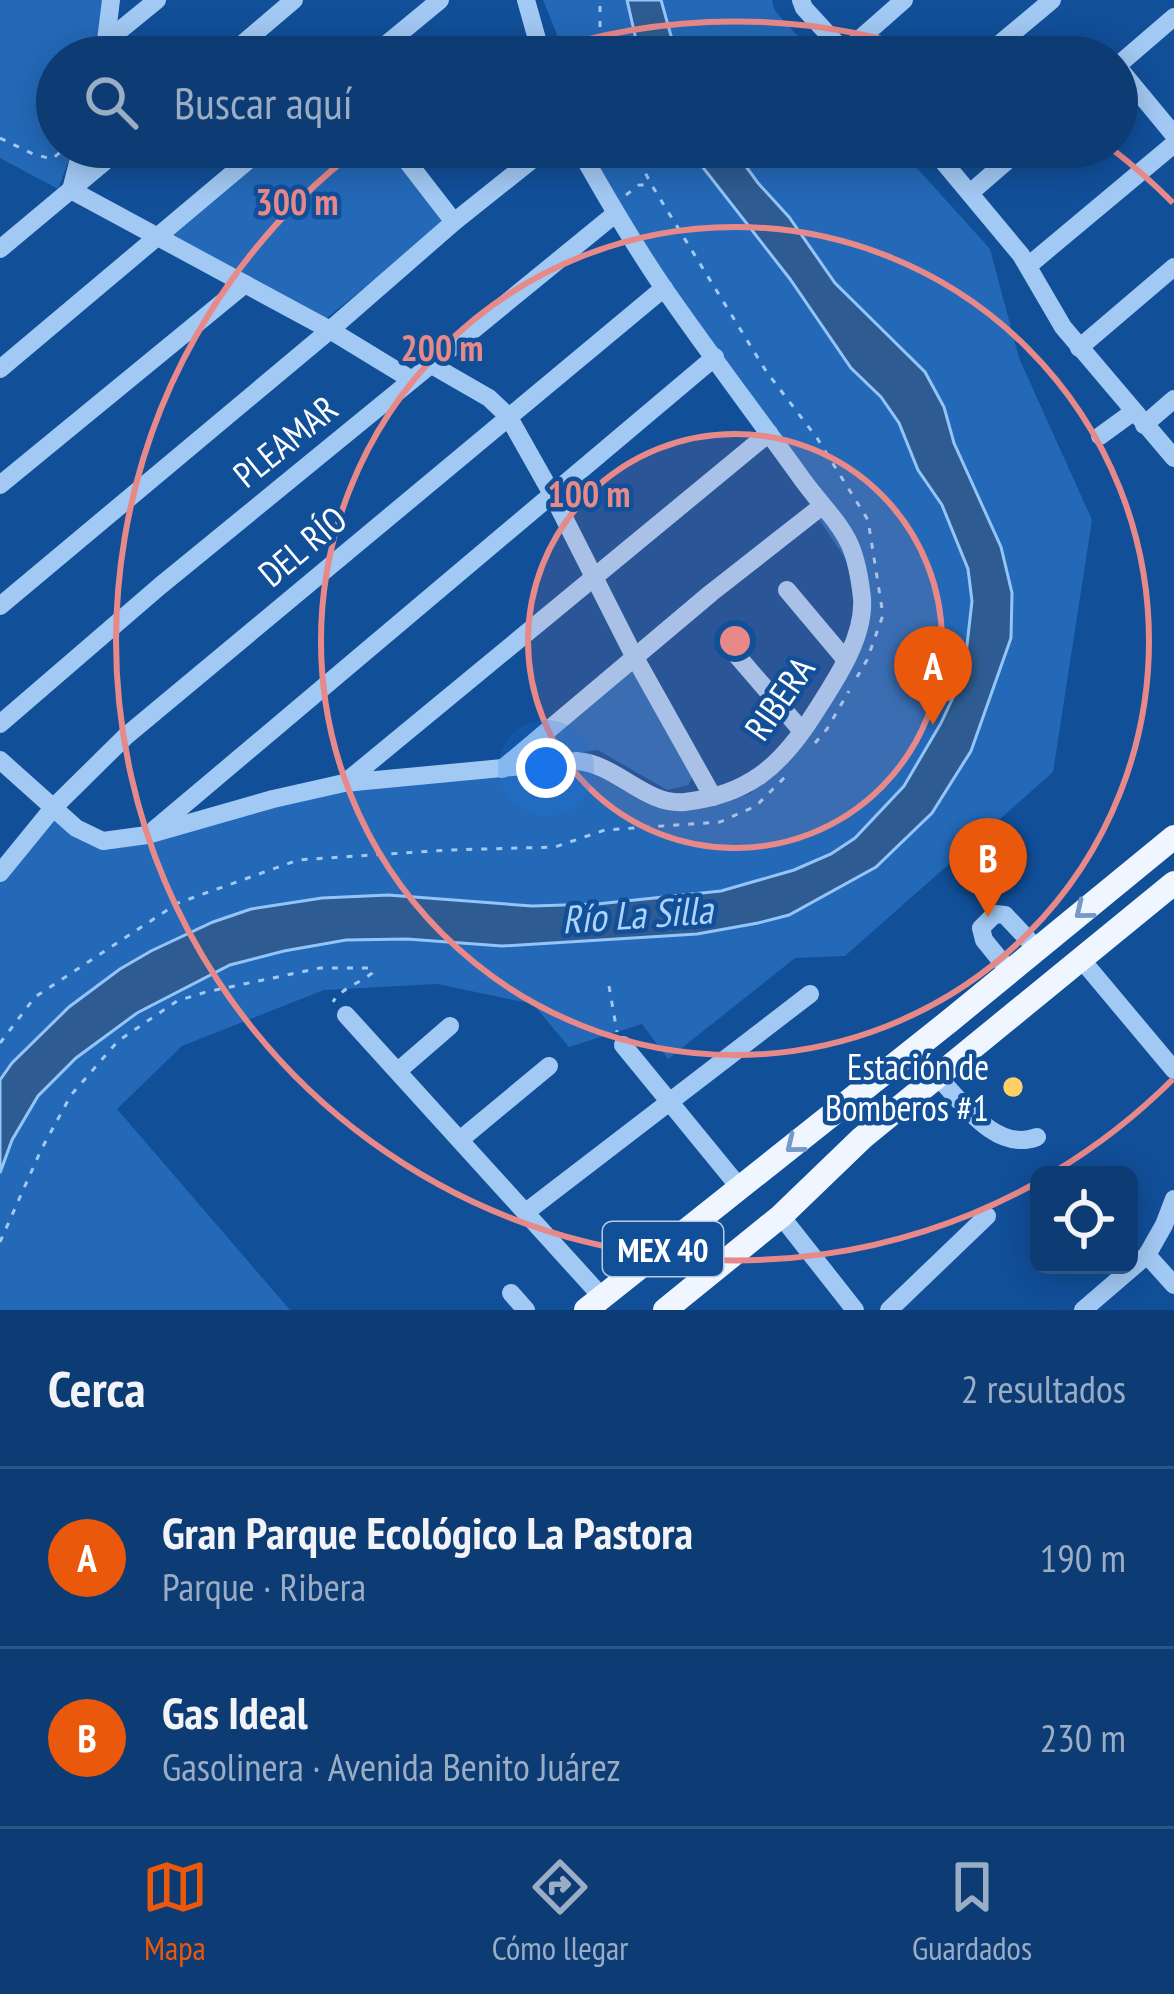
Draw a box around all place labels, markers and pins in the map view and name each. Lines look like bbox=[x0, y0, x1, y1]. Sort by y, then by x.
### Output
centre of rings bbox=[714, 620, 756, 662]
pin: A bbox=[894, 626, 972, 725]
pin: B bbox=[949, 818, 1027, 917]
place label: Estación de Bomberos #1 bbox=[825, 1043, 989, 1131]
marker: Estación de Bomberos #1 bbox=[1000, 1074, 1026, 1100]

